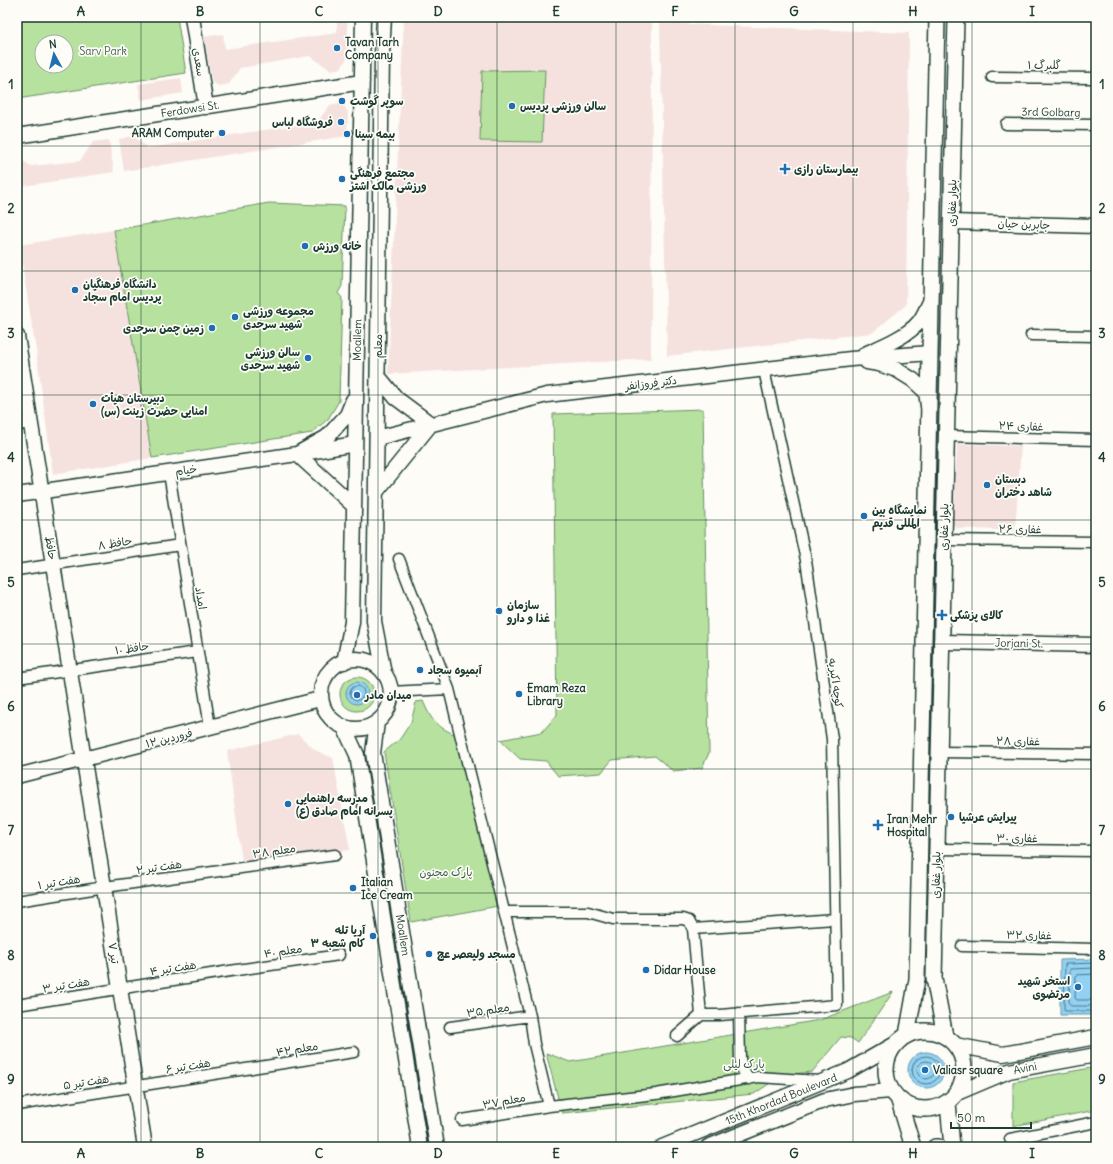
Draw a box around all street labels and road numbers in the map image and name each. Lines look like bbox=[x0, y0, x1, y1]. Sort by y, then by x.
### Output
street label: سعدی bbox=[190, 47, 208, 77]
street label: گلبرگ ۱ bbox=[1027, 58, 1061, 73]
street label: Ferdowsi St. bbox=[160, 97, 220, 121]
street label: 3rd Golbarg bbox=[1021, 104, 1081, 120]
street label: بلوار غفاری bbox=[945, 179, 960, 227]
street label: جابربن حیان bbox=[997, 216, 1050, 233]
street label: Moallem bbox=[350, 319, 364, 361]
street label: معلم bbox=[371, 334, 387, 358]
street label: دکتر فروزانفر bbox=[623, 373, 678, 393]
street label: غفاری ۲۴ bbox=[999, 418, 1044, 434]
street label: خیام bbox=[174, 462, 198, 480]
street label: بلوار غفاری bbox=[937, 503, 952, 551]
street label: غفاری ۲۶ bbox=[998, 522, 1042, 536]
street label: حافظ ۸ bbox=[97, 533, 133, 553]
street label: حافظ bbox=[42, 535, 60, 561]
street label: امداد bbox=[192, 586, 210, 610]
street label: Jorjani St. bbox=[995, 636, 1043, 650]
street label: حافظ ۱۰ bbox=[114, 639, 150, 657]
street label: کوچه اکبریه bbox=[825, 657, 846, 709]
street label: ۱۲ فروردین bbox=[144, 725, 194, 751]
street label: غفاری ۲۸ bbox=[996, 734, 1040, 748]
street label: غفاری ۳۰ bbox=[996, 831, 1038, 845]
street label: معلم ۳۸ bbox=[251, 841, 297, 863]
street label: بلوار غفاری bbox=[929, 851, 944, 899]
street label: هفت تیر ۲ bbox=[135, 857, 183, 877]
street label: هفت تیر ۱ bbox=[37, 872, 81, 892]
street label: Moallem bbox=[393, 913, 413, 957]
street label: غفاری ۳۲ bbox=[1006, 928, 1052, 942]
street label: ۷ تیر bbox=[106, 941, 123, 965]
street label: معلم ۴۰ bbox=[263, 941, 303, 963]
street label: هفت تیر ۴ bbox=[149, 957, 197, 979]
street label: هفت تیر ۳ bbox=[41, 974, 91, 996]
street label: معلم ۳۵ bbox=[466, 1000, 511, 1022]
street label: معلم ۴۲ bbox=[275, 1039, 319, 1061]
street label: هفت تیر ۶ bbox=[165, 1056, 211, 1076]
street label: Avini bbox=[1012, 1059, 1038, 1077]
street label: 15th Khordad Boulevard bbox=[723, 1070, 839, 1128]
street label: هفت تیر ۵ bbox=[62, 1071, 110, 1093]
street label: معلم ۳۷ bbox=[481, 1090, 527, 1114]

